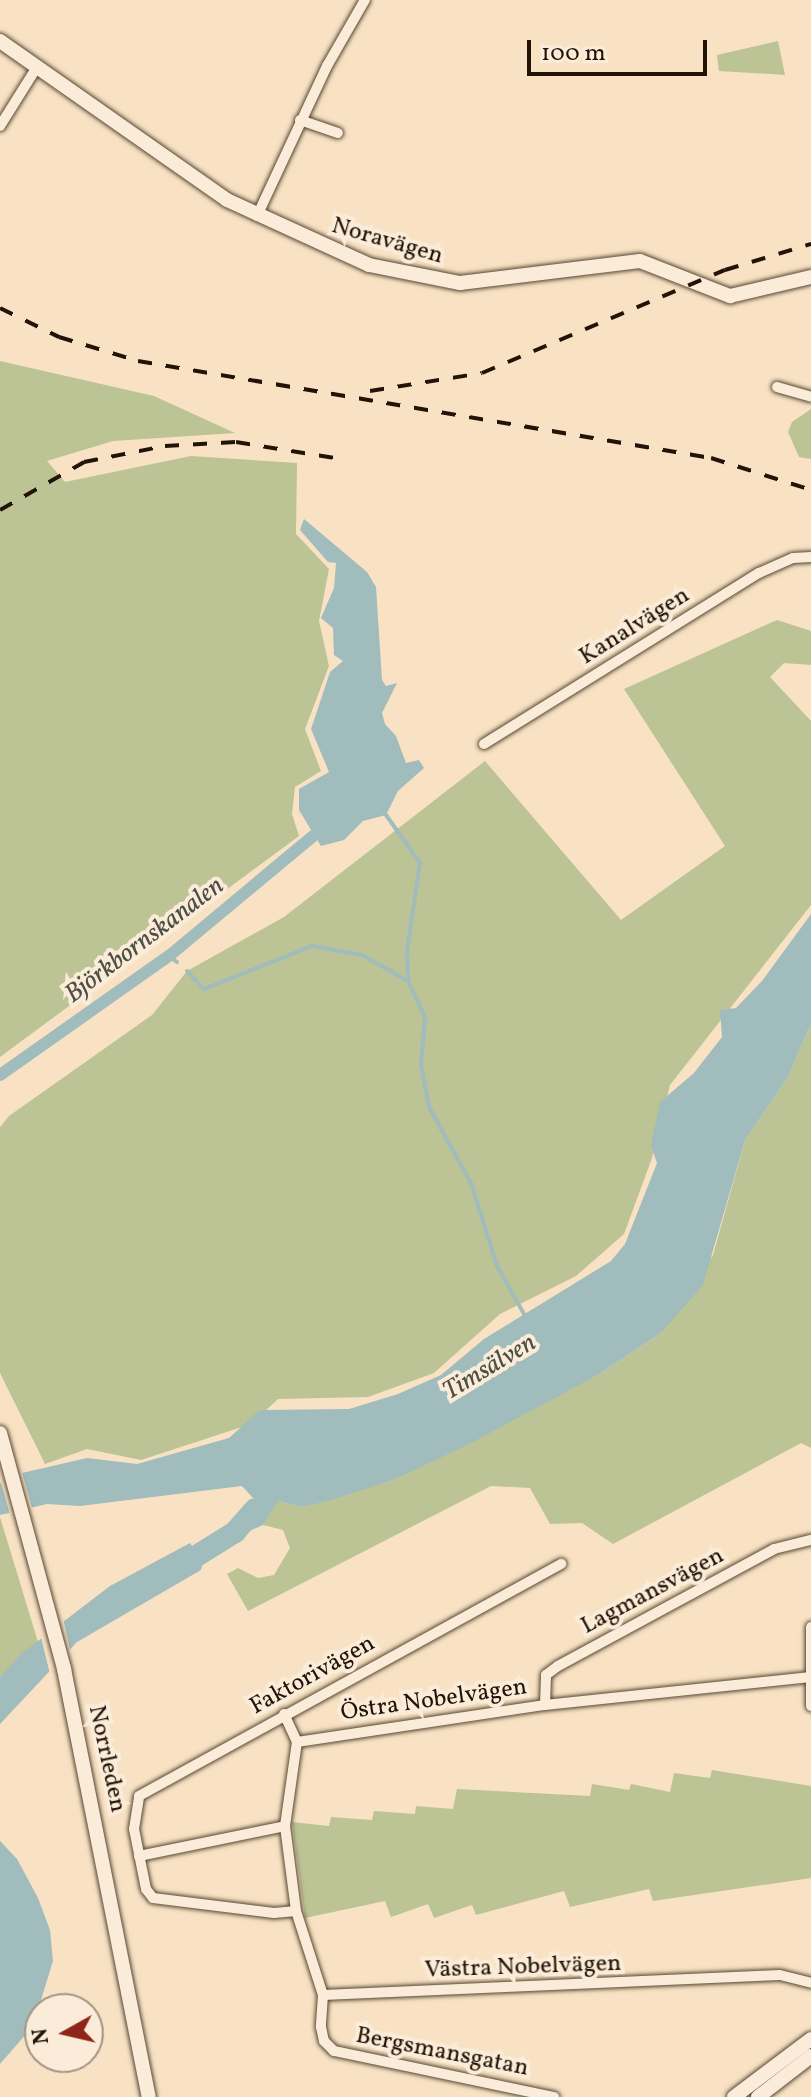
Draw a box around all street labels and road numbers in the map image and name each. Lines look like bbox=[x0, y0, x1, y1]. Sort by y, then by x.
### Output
street label: Noravägen bbox=[328, 212, 446, 272]
street label: Kanalvägen bbox=[575, 582, 695, 672]
street label: Lagmansvägen bbox=[577, 1542, 729, 1642]
street label: Faktorivägen bbox=[246, 1630, 380, 1722]
street label: Östra Nobelvägen bbox=[339, 1674, 529, 1728]
street label: Norrleden bbox=[81, 1703, 131, 1815]
street label: Västra Nobelvägen bbox=[424, 1950, 622, 1986]
street label: Bergsmansgatan bbox=[353, 2022, 531, 2084]

